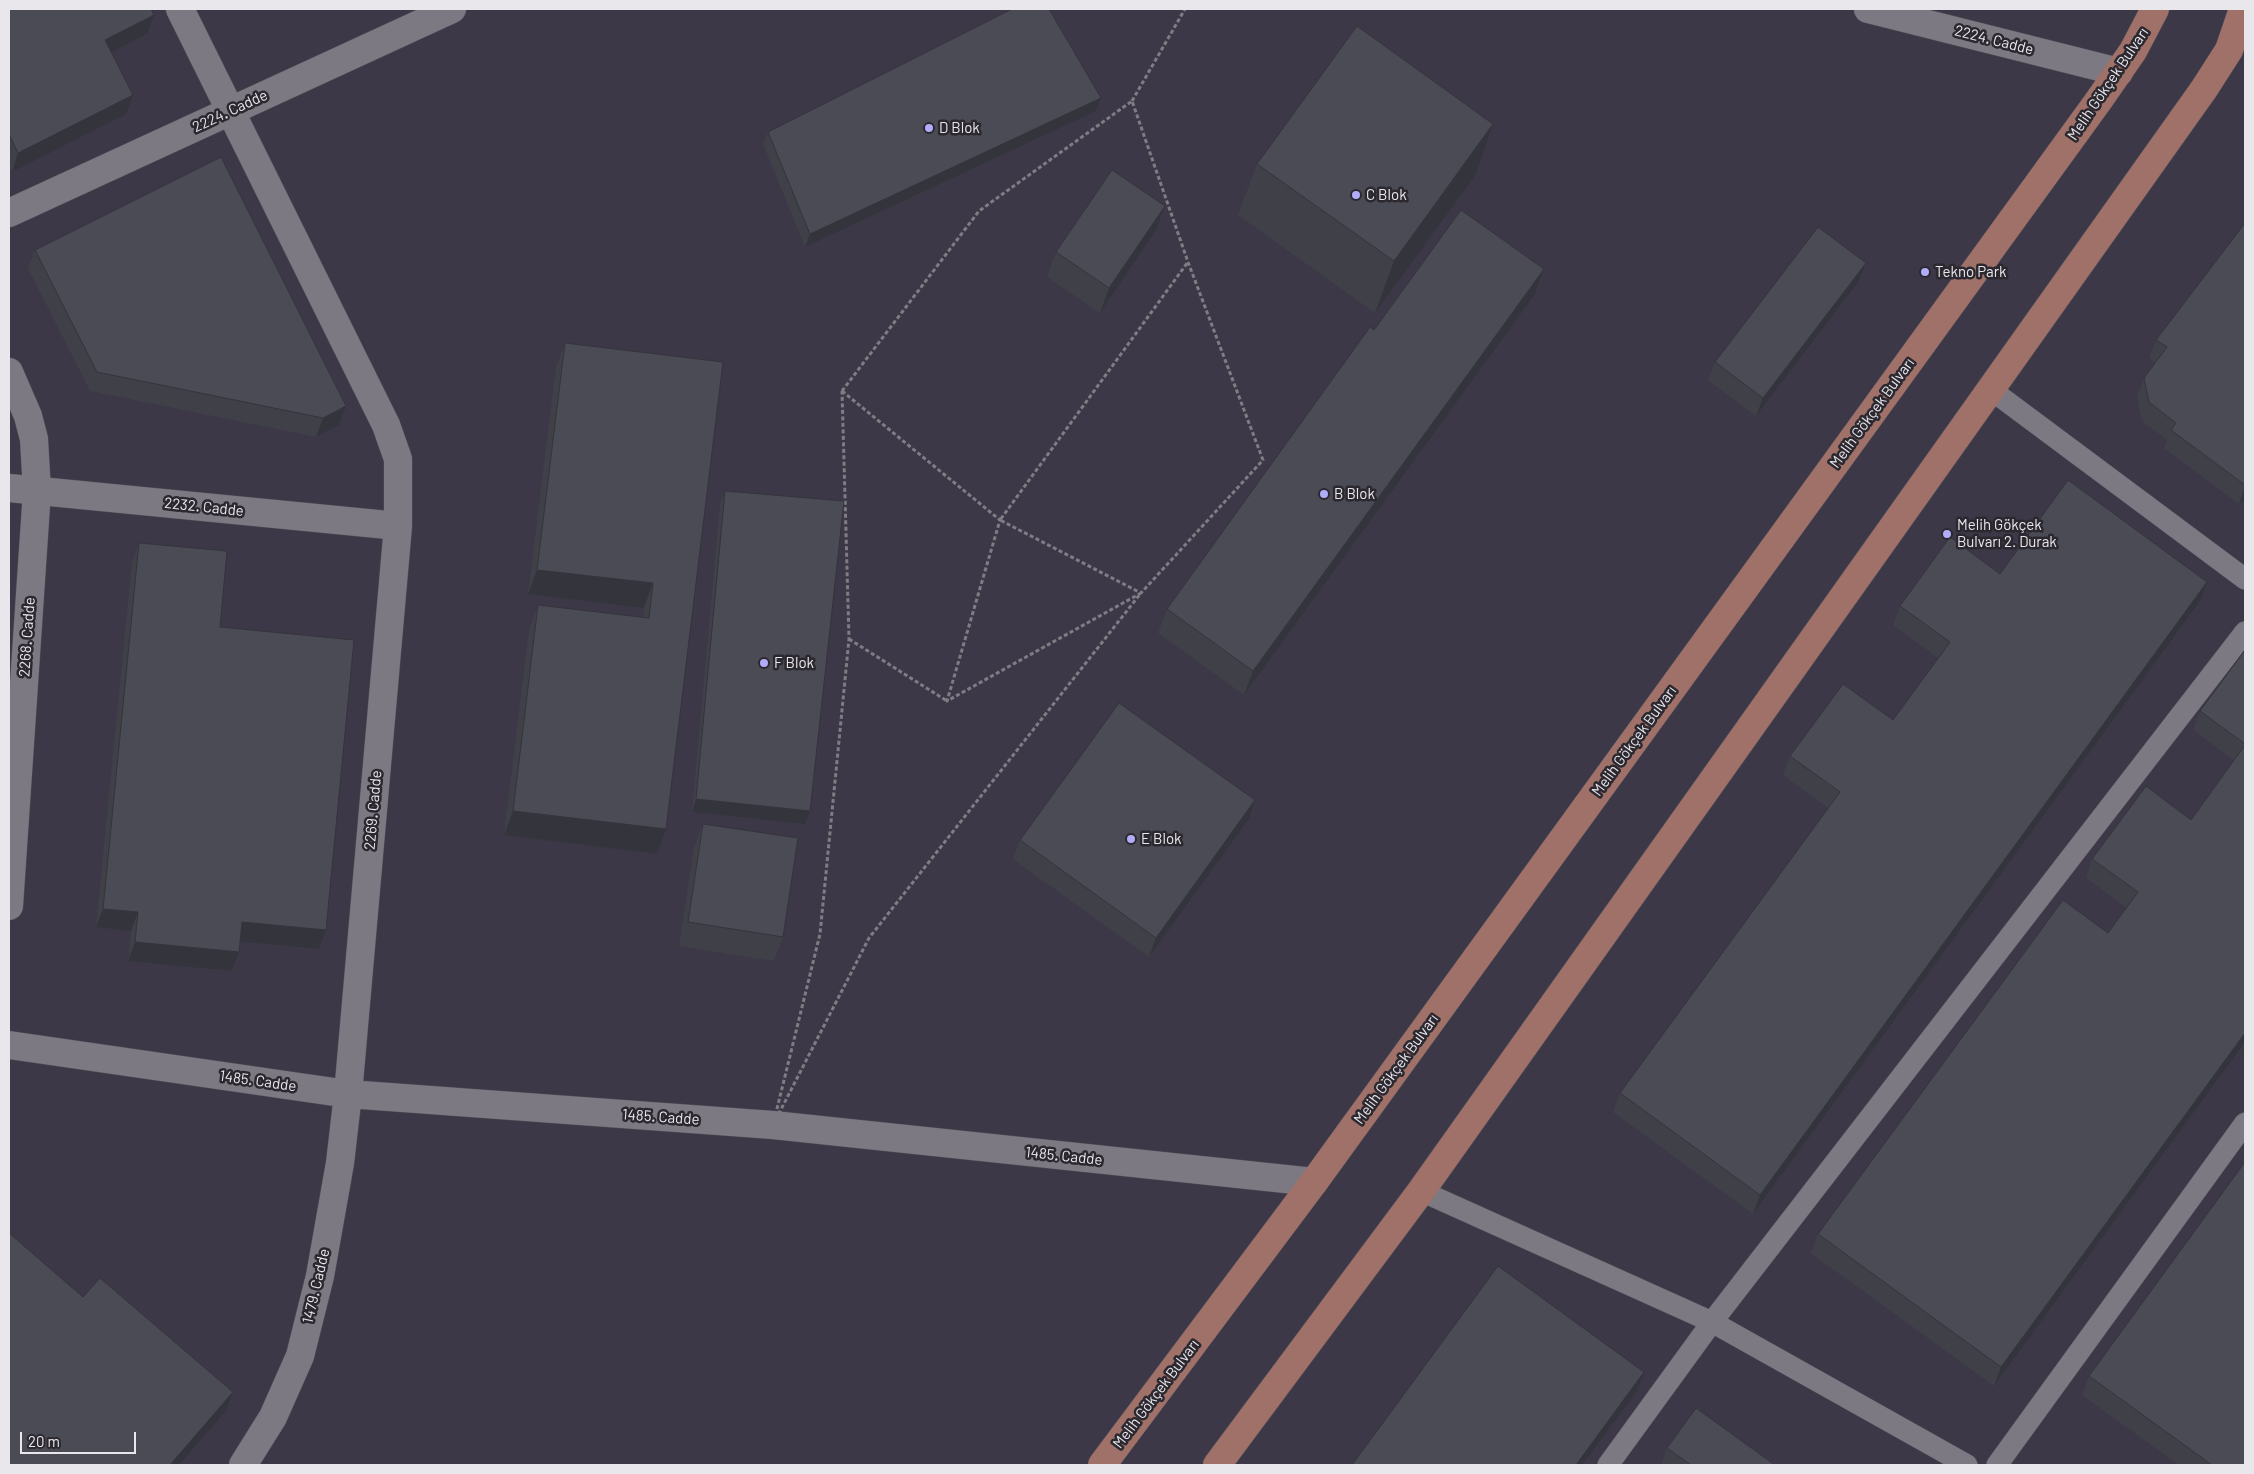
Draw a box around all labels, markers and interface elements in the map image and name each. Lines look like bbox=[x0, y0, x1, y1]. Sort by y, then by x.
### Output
street label: 2224. Cadde bbox=[1953, 22, 2035, 58]
street label: Melih Gökçek Bulvarı bbox=[2064, 24, 2152, 144]
street label: 2224. Cadde bbox=[190, 86, 270, 136]
place label: D Blok bbox=[939, 119, 980, 137]
marker: D Blok bbox=[923, 122, 935, 134]
place label: C Blok bbox=[1366, 186, 1407, 204]
marker: C Blok bbox=[1350, 189, 1362, 201]
place label: Tekno Park bbox=[1935, 263, 2007, 281]
marker: Tekno Park bbox=[1919, 266, 1931, 278]
street label: Melih Gökçek Bulvarı bbox=[1826, 354, 1918, 472]
place label: B Blok bbox=[1334, 485, 1375, 503]
marker: B Blok bbox=[1318, 488, 1330, 500]
street label: 2232. Cadde bbox=[163, 494, 245, 520]
place label: Melih Gökçek Bulvarı 2. Durak bbox=[1957, 516, 2057, 551]
marker: Melih Gökçek Bulvarı 2. Durak bbox=[1941, 528, 1953, 540]
street label: 2268. Cadde bbox=[15, 597, 39, 677]
place label: F Blok bbox=[774, 654, 814, 672]
marker: F Blok bbox=[758, 657, 770, 669]
street label: Melih Gökçek Bulvarı bbox=[1588, 682, 1680, 800]
street label: 2269. Cadde bbox=[361, 769, 385, 851]
place label: E Blok bbox=[1141, 830, 1182, 848]
marker: E Blok bbox=[1125, 833, 1137, 845]
street label: Melih Gökçek Bulvarı bbox=[1350, 1010, 1442, 1128]
street label: 1485. Cadde bbox=[218, 1067, 298, 1095]
street label: 1485. Cadde bbox=[622, 1105, 700, 1129]
street label: 1485. Cadde bbox=[1025, 1143, 1103, 1169]
street label: 1479. Cadde bbox=[299, 1247, 333, 1325]
street label: Melih Gökçek Bulvarı bbox=[1109, 1336, 1203, 1452]
scale bar bbox=[22, 1422, 139, 1454]
text: 20 m bbox=[28, 1432, 60, 1450]

